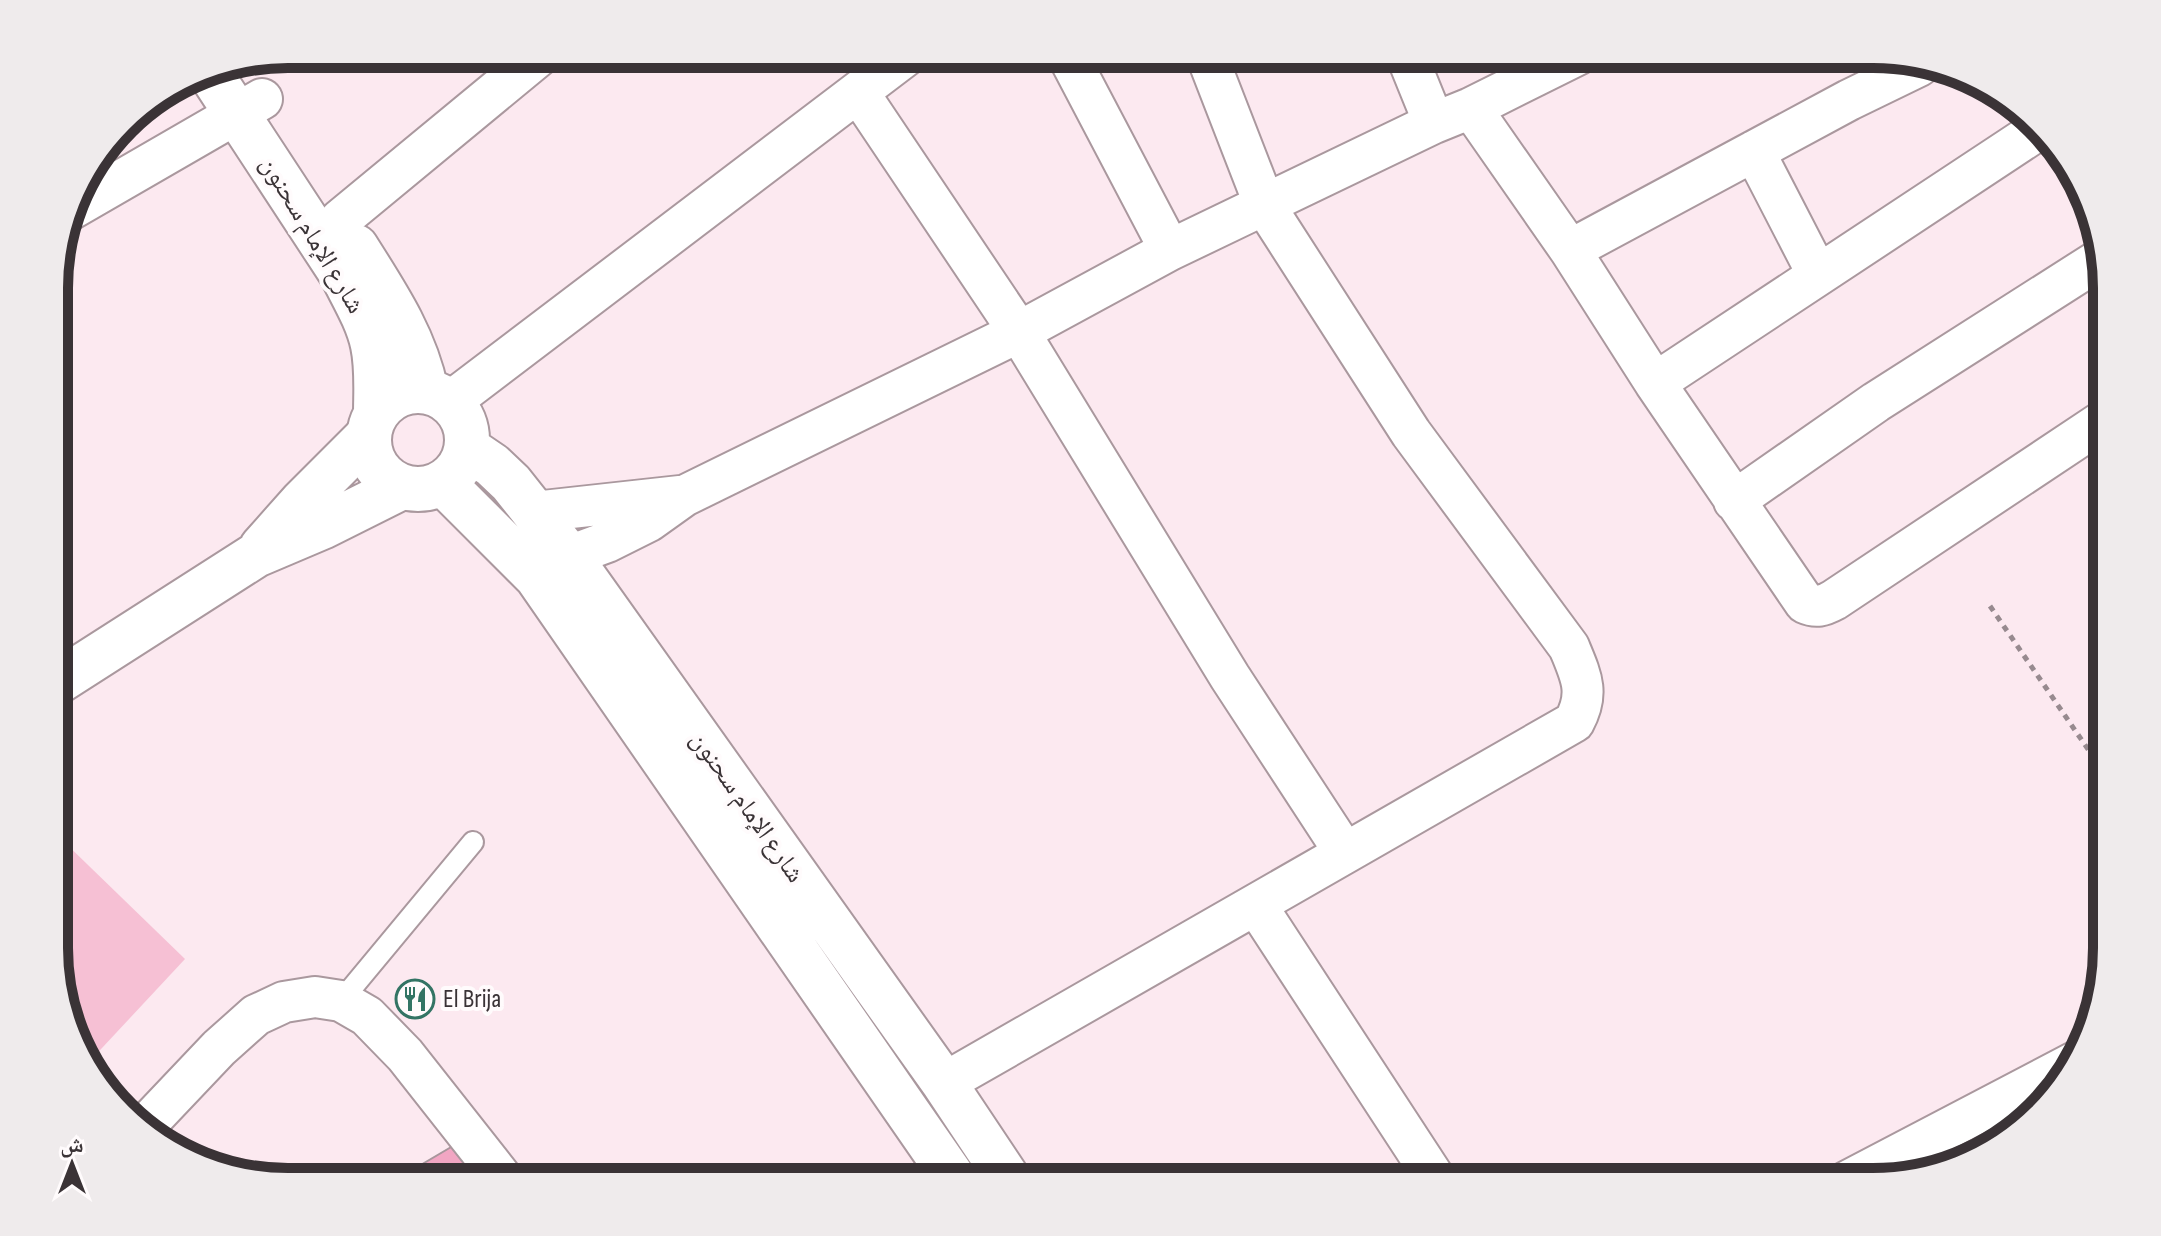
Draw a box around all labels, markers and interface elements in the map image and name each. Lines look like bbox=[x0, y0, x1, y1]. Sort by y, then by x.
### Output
street label: شارع الإمام سحنون bbox=[252, 151, 371, 320]
street label: شارع الإمام سحنون bbox=[682, 725, 811, 889]
restaurant icon: El Brija bbox=[394, 978, 436, 1020]
place label: El Brija bbox=[443, 984, 501, 1015]
north arrow bbox=[32, 1124, 112, 1204]
text: ش bbox=[60, 1132, 84, 1159]

